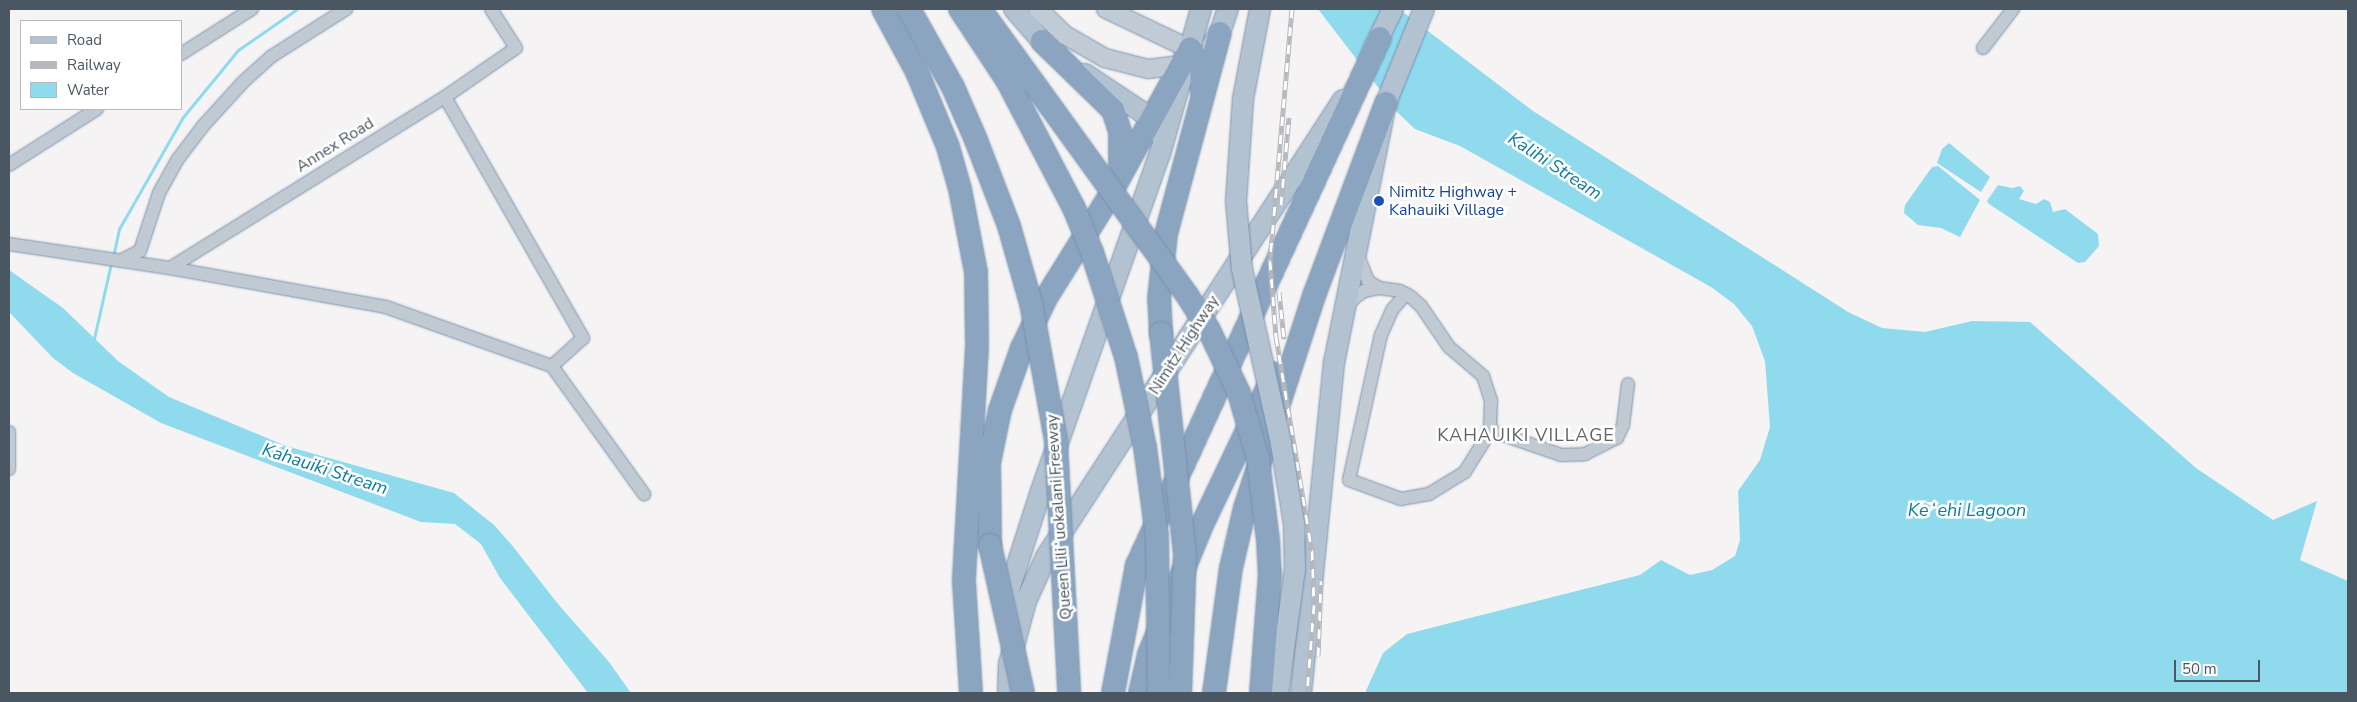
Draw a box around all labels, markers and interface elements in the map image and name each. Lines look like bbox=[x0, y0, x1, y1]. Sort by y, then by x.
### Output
legend bbox=[20, 20, 182, 110]
text: Road bbox=[67, 30, 102, 50]
text: Railway bbox=[67, 55, 121, 75]
text: Water bbox=[67, 80, 109, 100]
street label: Annex Road bbox=[293, 114, 377, 176]
water label: Kalihi Stream bbox=[1504, 128, 1606, 204]
place label: Nimitz Highway + Kahauiki Village bbox=[1389, 182, 1517, 220]
marker: Nimitz Highway + Kahauiki Village bbox=[1373, 195, 1385, 207]
street label: Nimitz Highway bbox=[1145, 292, 1223, 398]
street label: Queen Liliʻuokalani Freeway bbox=[1042, 414, 1076, 620]
district label: KAHAUIKI VILLAGE bbox=[1435, 424, 1617, 446]
water label: Kahauiki Stream bbox=[259, 439, 391, 499]
water label: Keʻehi Lagoon bbox=[1908, 499, 2026, 521]
scale bar bbox=[2177, 650, 2263, 682]
text: 50 m bbox=[2182, 659, 2217, 679]

